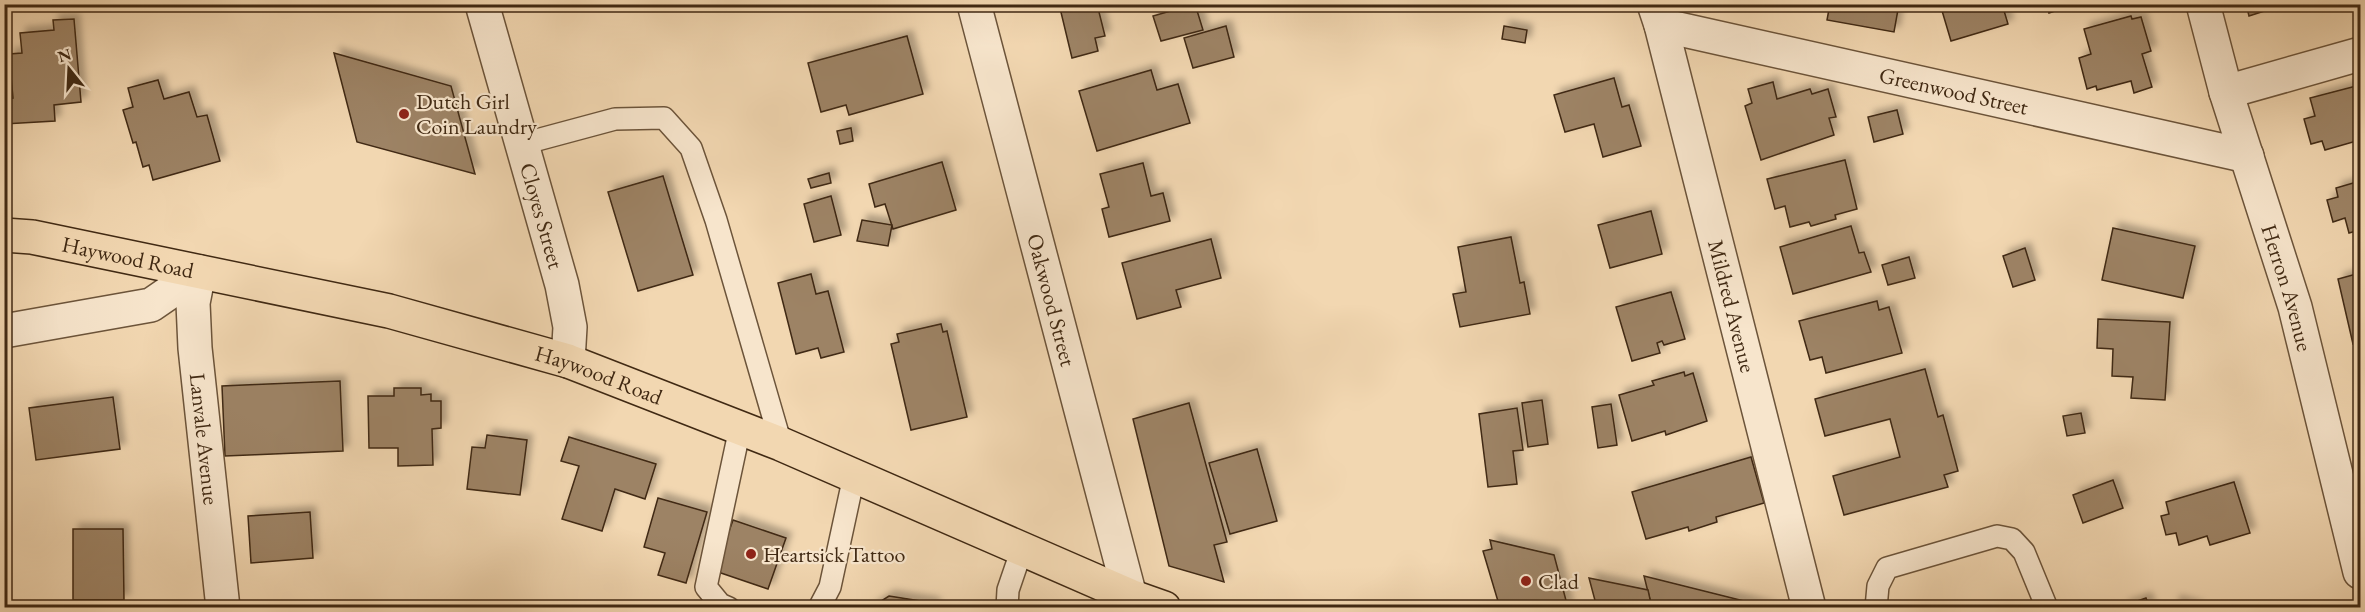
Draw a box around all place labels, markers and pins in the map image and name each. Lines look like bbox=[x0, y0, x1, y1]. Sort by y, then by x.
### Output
place label: Dutch Girl Coin Laundry bbox=[416, 87, 537, 141]
marker: Dutch Girl Coin Laundry bbox=[397, 107, 411, 121]
place label: Heartsick Tattoo bbox=[763, 540, 906, 569]
marker: Heartsick Tattoo bbox=[744, 547, 758, 561]
place label: Clad bbox=[1538, 567, 1580, 596]
marker: Clad bbox=[1519, 574, 1533, 588]

